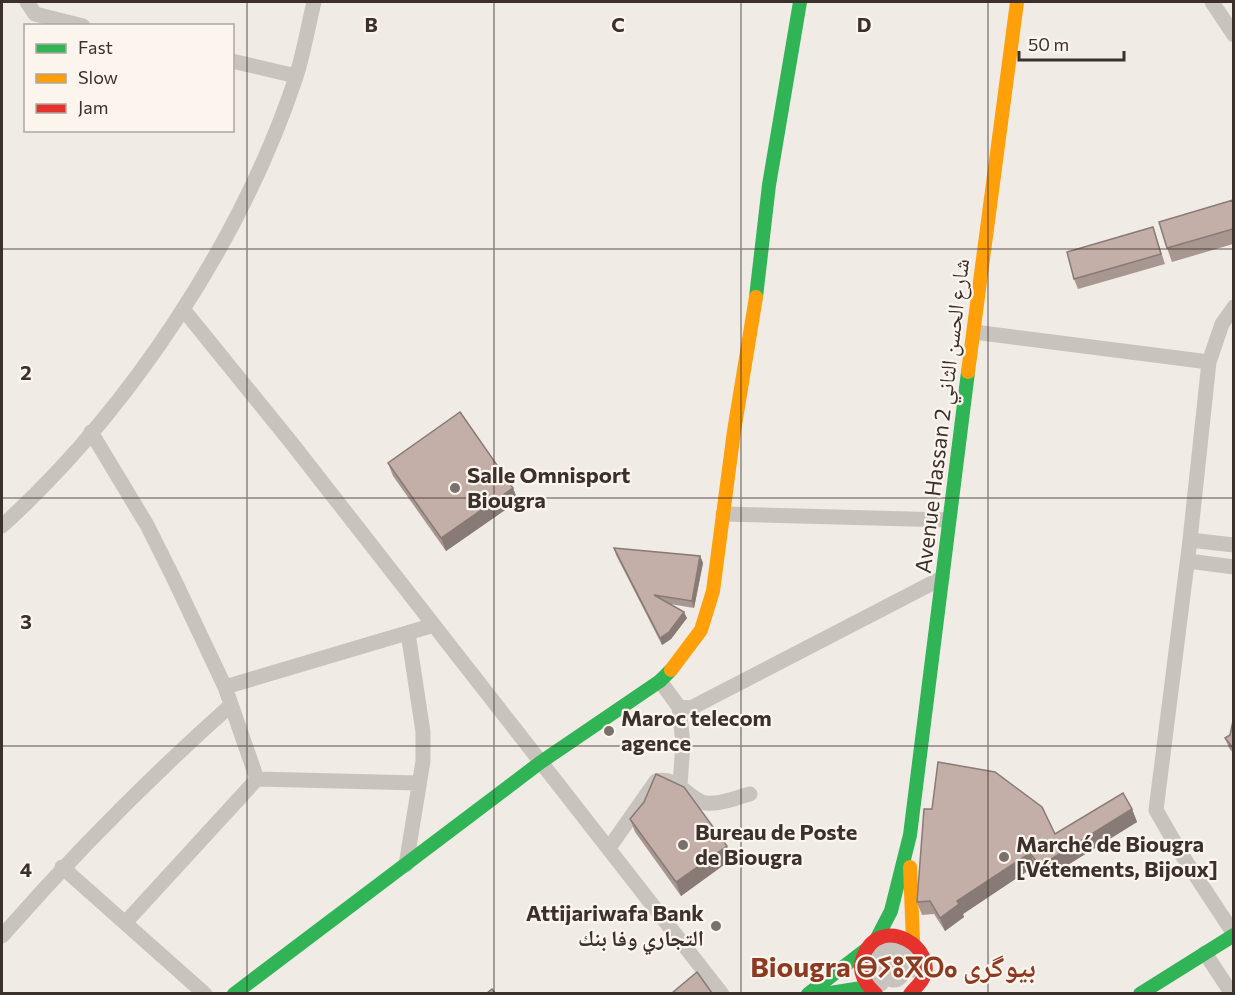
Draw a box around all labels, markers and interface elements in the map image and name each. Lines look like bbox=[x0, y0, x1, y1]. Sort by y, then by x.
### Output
text: B bbox=[364, 12, 378, 36]
text: C bbox=[611, 12, 625, 36]
text: D bbox=[857, 12, 871, 36]
legend bbox=[24, 24, 234, 132]
scale bar bbox=[1019, 24, 1124, 62]
text: 50 m bbox=[1028, 33, 1069, 55]
text: Fast bbox=[78, 36, 113, 58]
text: Slow bbox=[78, 66, 118, 88]
text: Jam bbox=[78, 96, 108, 118]
street label: Avenue Hassan 2 شارع الحسن الثاني bbox=[909, 257, 979, 576]
text: 2 bbox=[20, 360, 32, 384]
place label: Salle Omnisport Biougra bbox=[467, 461, 630, 513]
marker: Salle Omnisport Biougra bbox=[448, 481, 462, 495]
text: 3 bbox=[20, 609, 32, 633]
place label: Maroc telecom agence bbox=[621, 704, 772, 756]
marker: Maroc telecom agence bbox=[602, 724, 616, 738]
place label: Bureau de Poste de Biougra bbox=[695, 818, 857, 870]
place label: Marché de Biougra [Vétements, Bijoux] bbox=[1016, 830, 1218, 882]
marker: Bureau de Poste de Biougra bbox=[676, 838, 690, 852]
marker: Marché de Biougra [Vétements, Bijoux] bbox=[997, 850, 1011, 864]
text: 4 bbox=[20, 857, 32, 881]
place label: Attijariwafa Bank التجاري وفا بنك bbox=[526, 899, 704, 955]
marker: Attijariwafa Bank التجاري وفا بنك bbox=[709, 919, 723, 933]
district label: Biougra ⴱⵢⵓⴳⵔⴰ بيوگرى bbox=[750, 949, 1036, 984]

